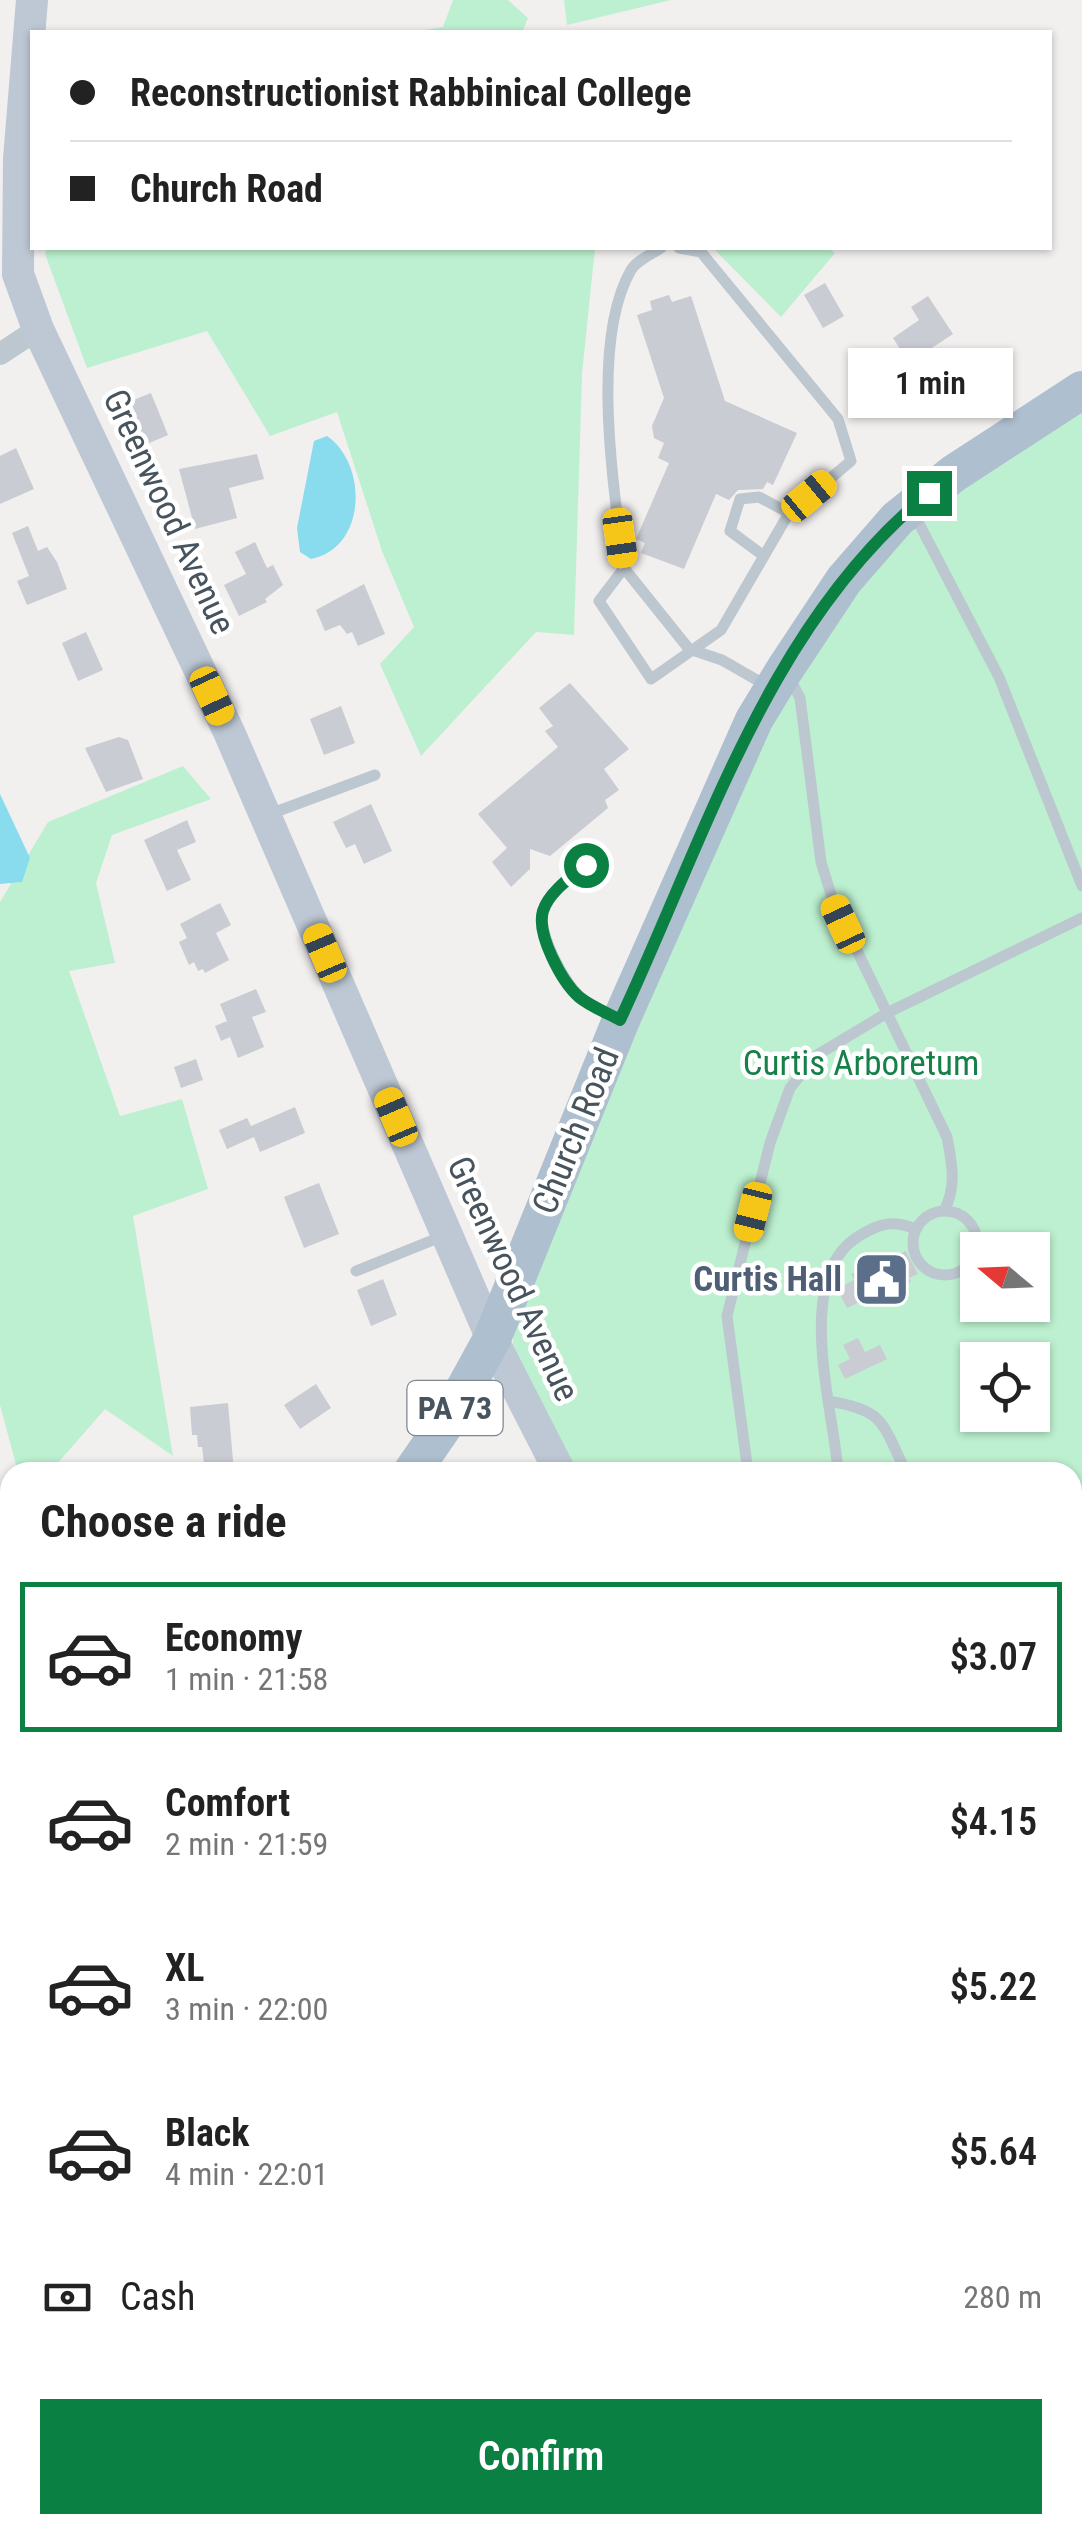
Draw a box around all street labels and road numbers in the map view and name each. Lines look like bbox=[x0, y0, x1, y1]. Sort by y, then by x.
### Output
street label: Greenwood Avenue bbox=[94, 383, 244, 641]
street label: Church Road bbox=[524, 1042, 628, 1220]
street label: Greenwood Avenue bbox=[438, 1150, 588, 1408]
road number: PA 73 bbox=[408, 1381, 502, 1435]

